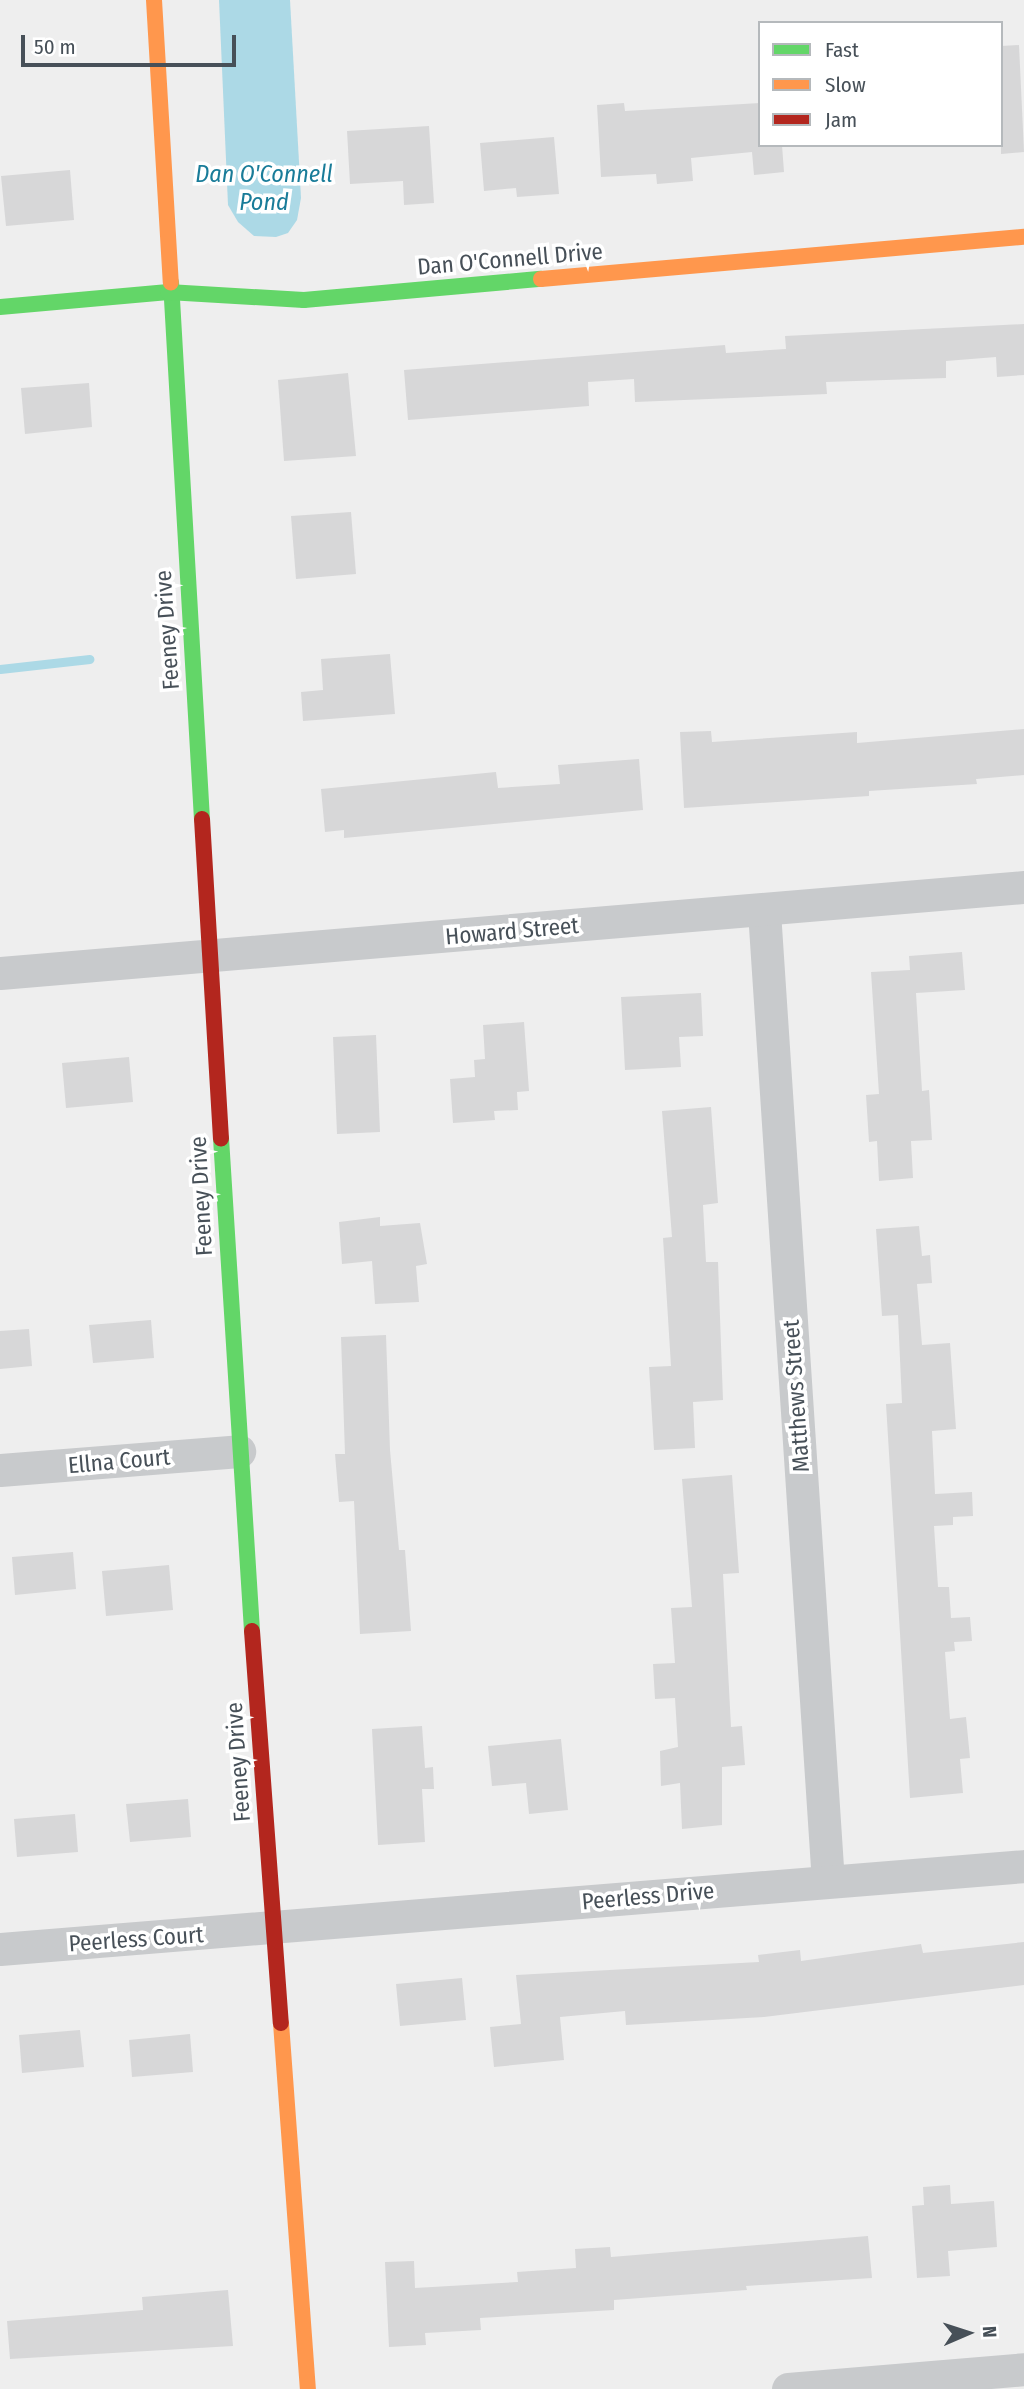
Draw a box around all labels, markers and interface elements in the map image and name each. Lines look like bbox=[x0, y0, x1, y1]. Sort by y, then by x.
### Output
scale bar bbox=[24, 21, 240, 65]
legend bbox=[758, 21, 1003, 147]
text: 50 m bbox=[34, 34, 76, 60]
text: Fast bbox=[825, 37, 859, 63]
text: Slow bbox=[825, 72, 866, 98]
text: Jam bbox=[825, 107, 857, 133]
water label: Dan O'Connell Pond bbox=[195, 161, 333, 217]
street label: Dan O'Connell Drive bbox=[416, 237, 604, 281]
street label: Feeney Drive bbox=[149, 569, 185, 691]
street label: Howard Street bbox=[444, 911, 580, 951]
street label: Feeney Drive bbox=[184, 1135, 218, 1257]
street label: Matthews Street bbox=[777, 1319, 815, 1473]
street label: Ellna Court bbox=[67, 1443, 171, 1479]
street label: Feeney Drive bbox=[220, 1701, 256, 1823]
street label: Peerless Drive bbox=[581, 1876, 715, 1916]
street label: Peerless Court bbox=[68, 1921, 204, 1957]
north arrow bbox=[933, 2298, 1003, 2368]
text: N bbox=[978, 2326, 1001, 2338]

